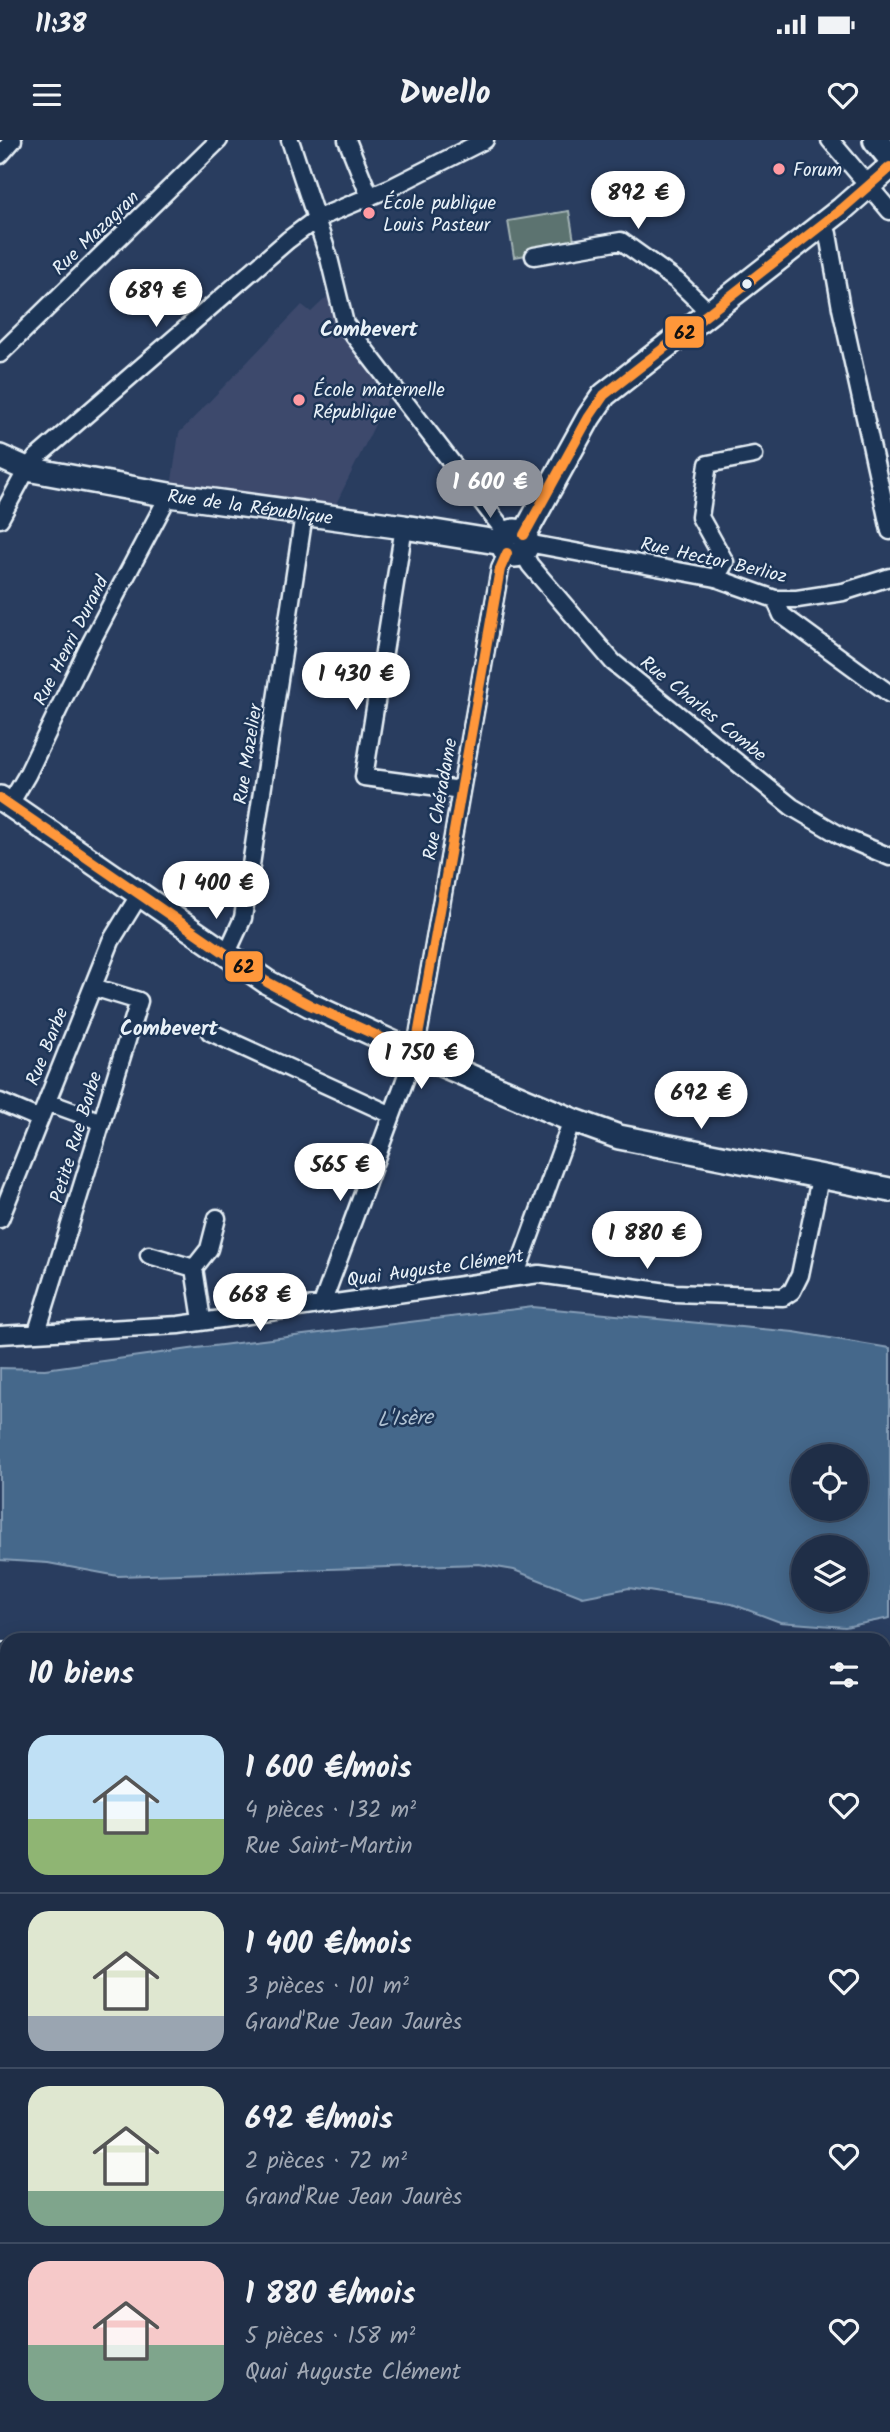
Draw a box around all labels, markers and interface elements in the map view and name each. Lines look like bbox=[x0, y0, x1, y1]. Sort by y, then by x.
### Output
text: 11:38 bbox=[35, 4, 87, 46]
text: Dwello bbox=[399, 69, 491, 120]
icon: menu bbox=[28, 76, 66, 114]
icon: heart bbox=[824, 76, 862, 114]
place label: Forum bbox=[793, 156, 842, 186]
marker: Forum bbox=[771, 161, 787, 177]
pin: 892 € bbox=[589, 172, 687, 231]
text: 892 € bbox=[607, 176, 669, 212]
street label: Rue Mazagran bbox=[46, 184, 147, 283]
place label: École publique Louis Pasteur bbox=[383, 189, 497, 241]
marker: École publique Louis Pasteur bbox=[361, 205, 377, 221]
pin: 689 € bbox=[107, 270, 205, 329]
text: 689 € bbox=[125, 274, 187, 310]
unlabelled marker bbox=[740, 277, 754, 291]
district label: Combevert bbox=[320, 314, 419, 347]
line badge: 62 bbox=[664, 315, 705, 349]
text: 62 bbox=[674, 319, 696, 349]
place label: École maternelle République bbox=[313, 376, 445, 428]
marker: École maternelle République bbox=[291, 392, 307, 408]
pin: 1 600 € bbox=[425, 460, 555, 520]
text: 1 600 € bbox=[452, 465, 528, 501]
street label: Rue de la République bbox=[165, 482, 335, 534]
street label: Rue Hector Berlioz bbox=[638, 530, 790, 592]
street label: Rue Henri Durand bbox=[26, 570, 118, 711]
street label: Rue Charles Combe bbox=[633, 649, 773, 770]
pin: 1 430 € bbox=[291, 652, 421, 712]
text: 1 430 € bbox=[318, 657, 394, 693]
street label: Rue Mazelier bbox=[226, 700, 272, 807]
street label: Rue Chéradame bbox=[415, 735, 467, 863]
pin: 1 400 € bbox=[151, 862, 281, 921]
text: 1 400 € bbox=[178, 866, 254, 902]
line badge: 62 bbox=[224, 950, 264, 983]
text: 62 bbox=[233, 953, 255, 983]
street label: Rue Barbe bbox=[19, 1003, 77, 1090]
district label: Combevert bbox=[120, 1013, 219, 1046]
pin: 1 750 € bbox=[356, 1032, 486, 1091]
text: 1 750 € bbox=[384, 1036, 458, 1072]
street label: Petite Rue Barbe bbox=[43, 1068, 111, 1207]
pin: 692 € bbox=[652, 1072, 750, 1131]
text: 692 € bbox=[671, 1076, 731, 1112]
pin: 565 € bbox=[291, 1144, 389, 1203]
text: 565 € bbox=[310, 1148, 370, 1184]
pin: 1 880 € bbox=[582, 1212, 712, 1271]
text: 1 880 € bbox=[608, 1216, 686, 1252]
street label: Quai Auguste Clément bbox=[345, 1242, 526, 1296]
pin: 668 € bbox=[211, 1274, 309, 1333]
text: 668 € bbox=[229, 1278, 291, 1314]
water label: L'Isère bbox=[376, 1401, 436, 1437]
map controls bbox=[791, 1444, 868, 1612]
button: locate bbox=[791, 1444, 868, 1521]
button: layers bbox=[791, 1535, 868, 1612]
text: 10 biens bbox=[28, 1651, 134, 1699]
icon: filters bbox=[825, 1656, 863, 1694]
text: 1 600 €/mois bbox=[245, 1745, 412, 1793]
icon: home bbox=[84, 1763, 168, 1847]
icon: heart bbox=[825, 1786, 863, 1824]
text: 4 pièces · 132 m² bbox=[245, 1793, 416, 1829]
text: Rue Saint-Martin bbox=[245, 1829, 412, 1865]
text: 1 400 €/mois bbox=[245, 1921, 412, 1969]
icon: home bbox=[84, 1939, 168, 2023]
icon: heart bbox=[825, 1962, 863, 2000]
text: 3 pièces · 101 m² bbox=[245, 1969, 409, 2005]
text: Grand'Rue Jean Jaurès bbox=[245, 2005, 462, 2041]
text: 692 €/mois bbox=[245, 2096, 393, 2144]
icon: home bbox=[84, 2114, 168, 2198]
icon: heart bbox=[825, 2137, 863, 2175]
text: 2 pièces · 72 m² bbox=[245, 2144, 407, 2180]
text: Grand'Rue Jean Jaurès bbox=[245, 2180, 462, 2216]
text: 1 880 €/mois bbox=[245, 2271, 416, 2319]
icon: home bbox=[84, 2289, 168, 2373]
icon: heart bbox=[825, 2312, 863, 2350]
text: 5 pièces · 158 m² bbox=[245, 2319, 415, 2355]
text: Quai Auguste Clément bbox=[245, 2355, 461, 2391]

